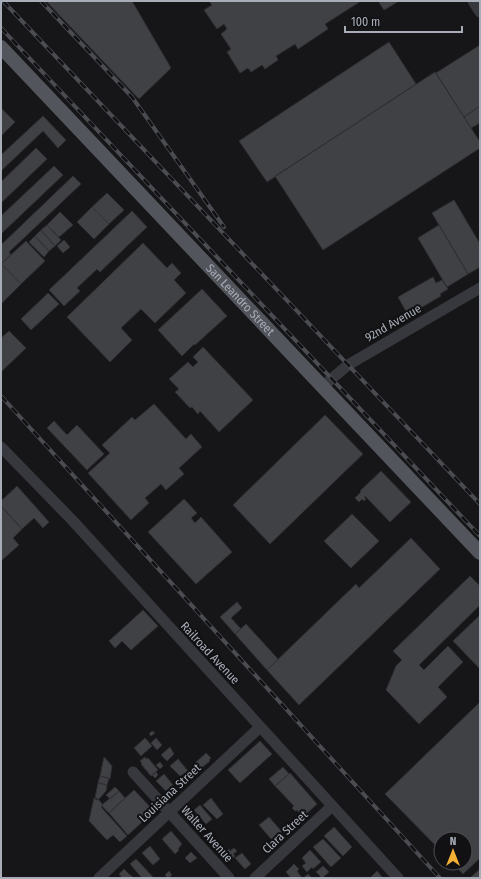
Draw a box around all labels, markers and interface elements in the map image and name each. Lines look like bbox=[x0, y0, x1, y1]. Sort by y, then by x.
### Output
scale bar bbox=[345, 8, 462, 34]
text: 100 m bbox=[351, 15, 380, 29]
street label: San Leandro Street bbox=[203, 261, 277, 338]
street label: 92nd Avenue bbox=[362, 301, 424, 345]
street label: Railroad Avenue bbox=[178, 619, 242, 687]
street label: Louisiana Street bbox=[136, 761, 204, 825]
street label: Walter Avenue bbox=[178, 803, 236, 865]
street label: Clara Street bbox=[259, 807, 311, 857]
north arrow bbox=[433, 831, 473, 871]
text: N bbox=[450, 835, 456, 848]

